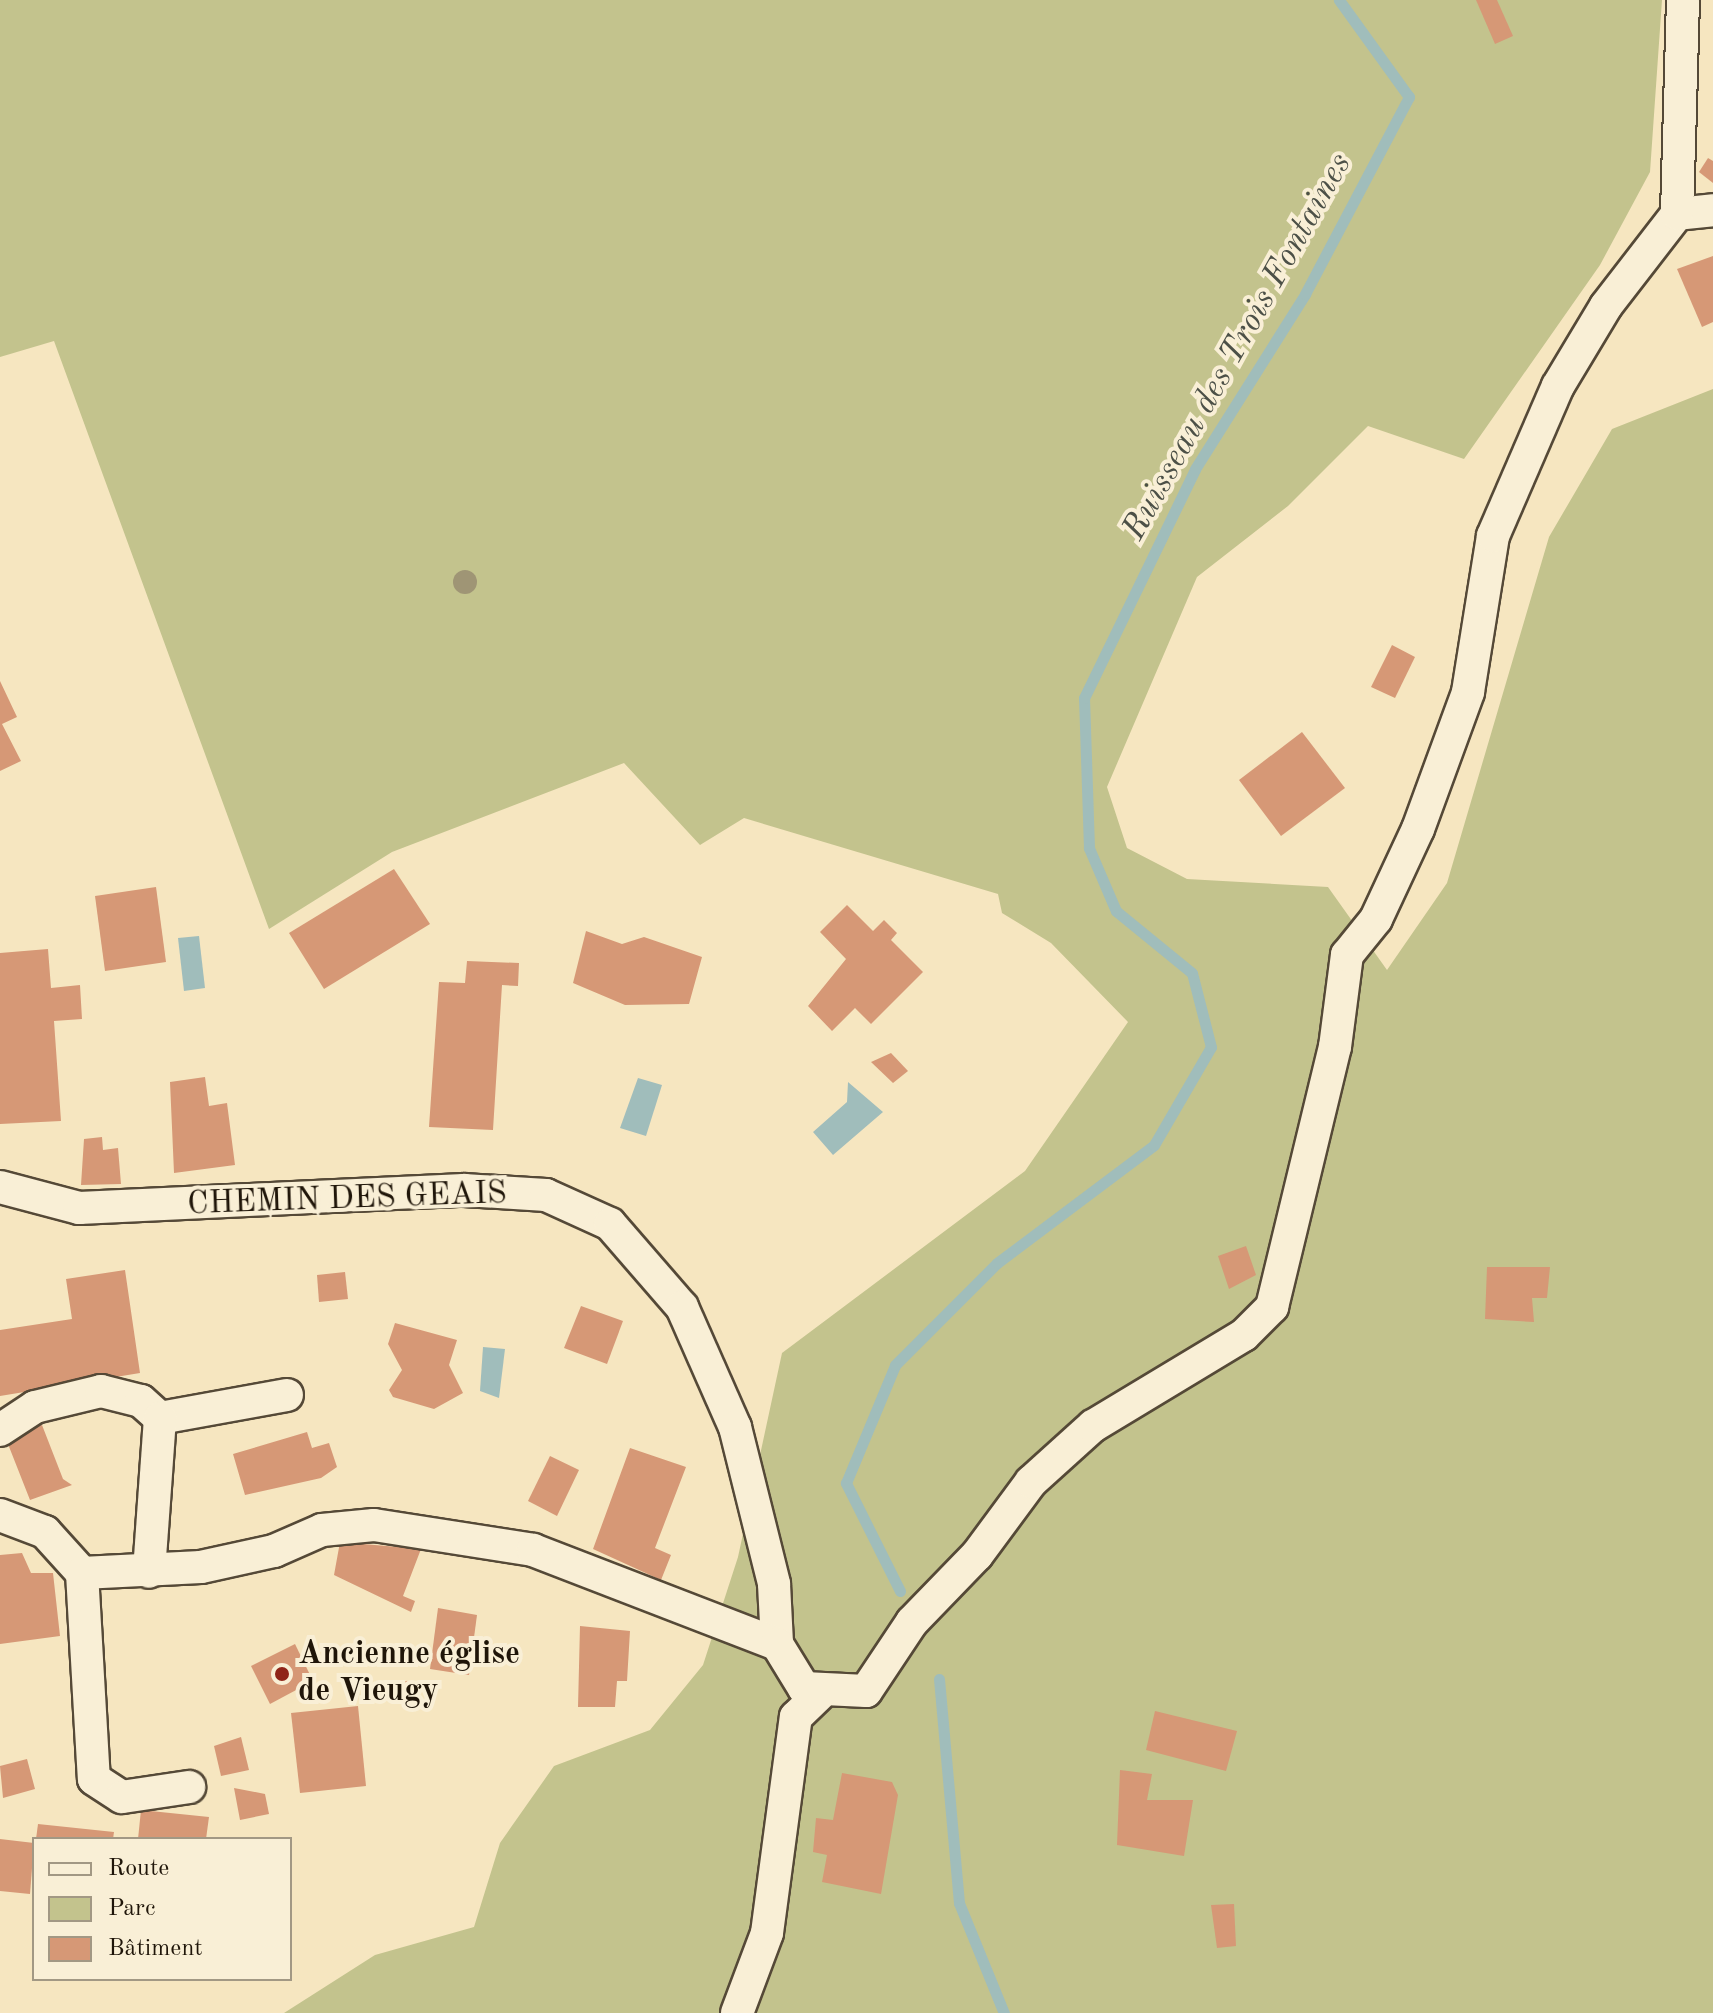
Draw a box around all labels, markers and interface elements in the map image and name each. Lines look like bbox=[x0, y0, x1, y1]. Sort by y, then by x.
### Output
water label: Ruisseau des Trois Fontaines bbox=[1114, 146, 1362, 548]
street label: CHEMIN DES GEAIS bbox=[187, 1175, 507, 1225]
place label: Ancienne église de Vieugy bbox=[298, 1637, 520, 1712]
marker: Ancienne église de Vieugy bbox=[273, 1665, 291, 1683]
legend bbox=[32, 1837, 292, 1981]
text: Route bbox=[108, 1857, 169, 1881]
text: Parc bbox=[108, 1897, 155, 1921]
text: Bâtiment bbox=[108, 1937, 203, 1961]

